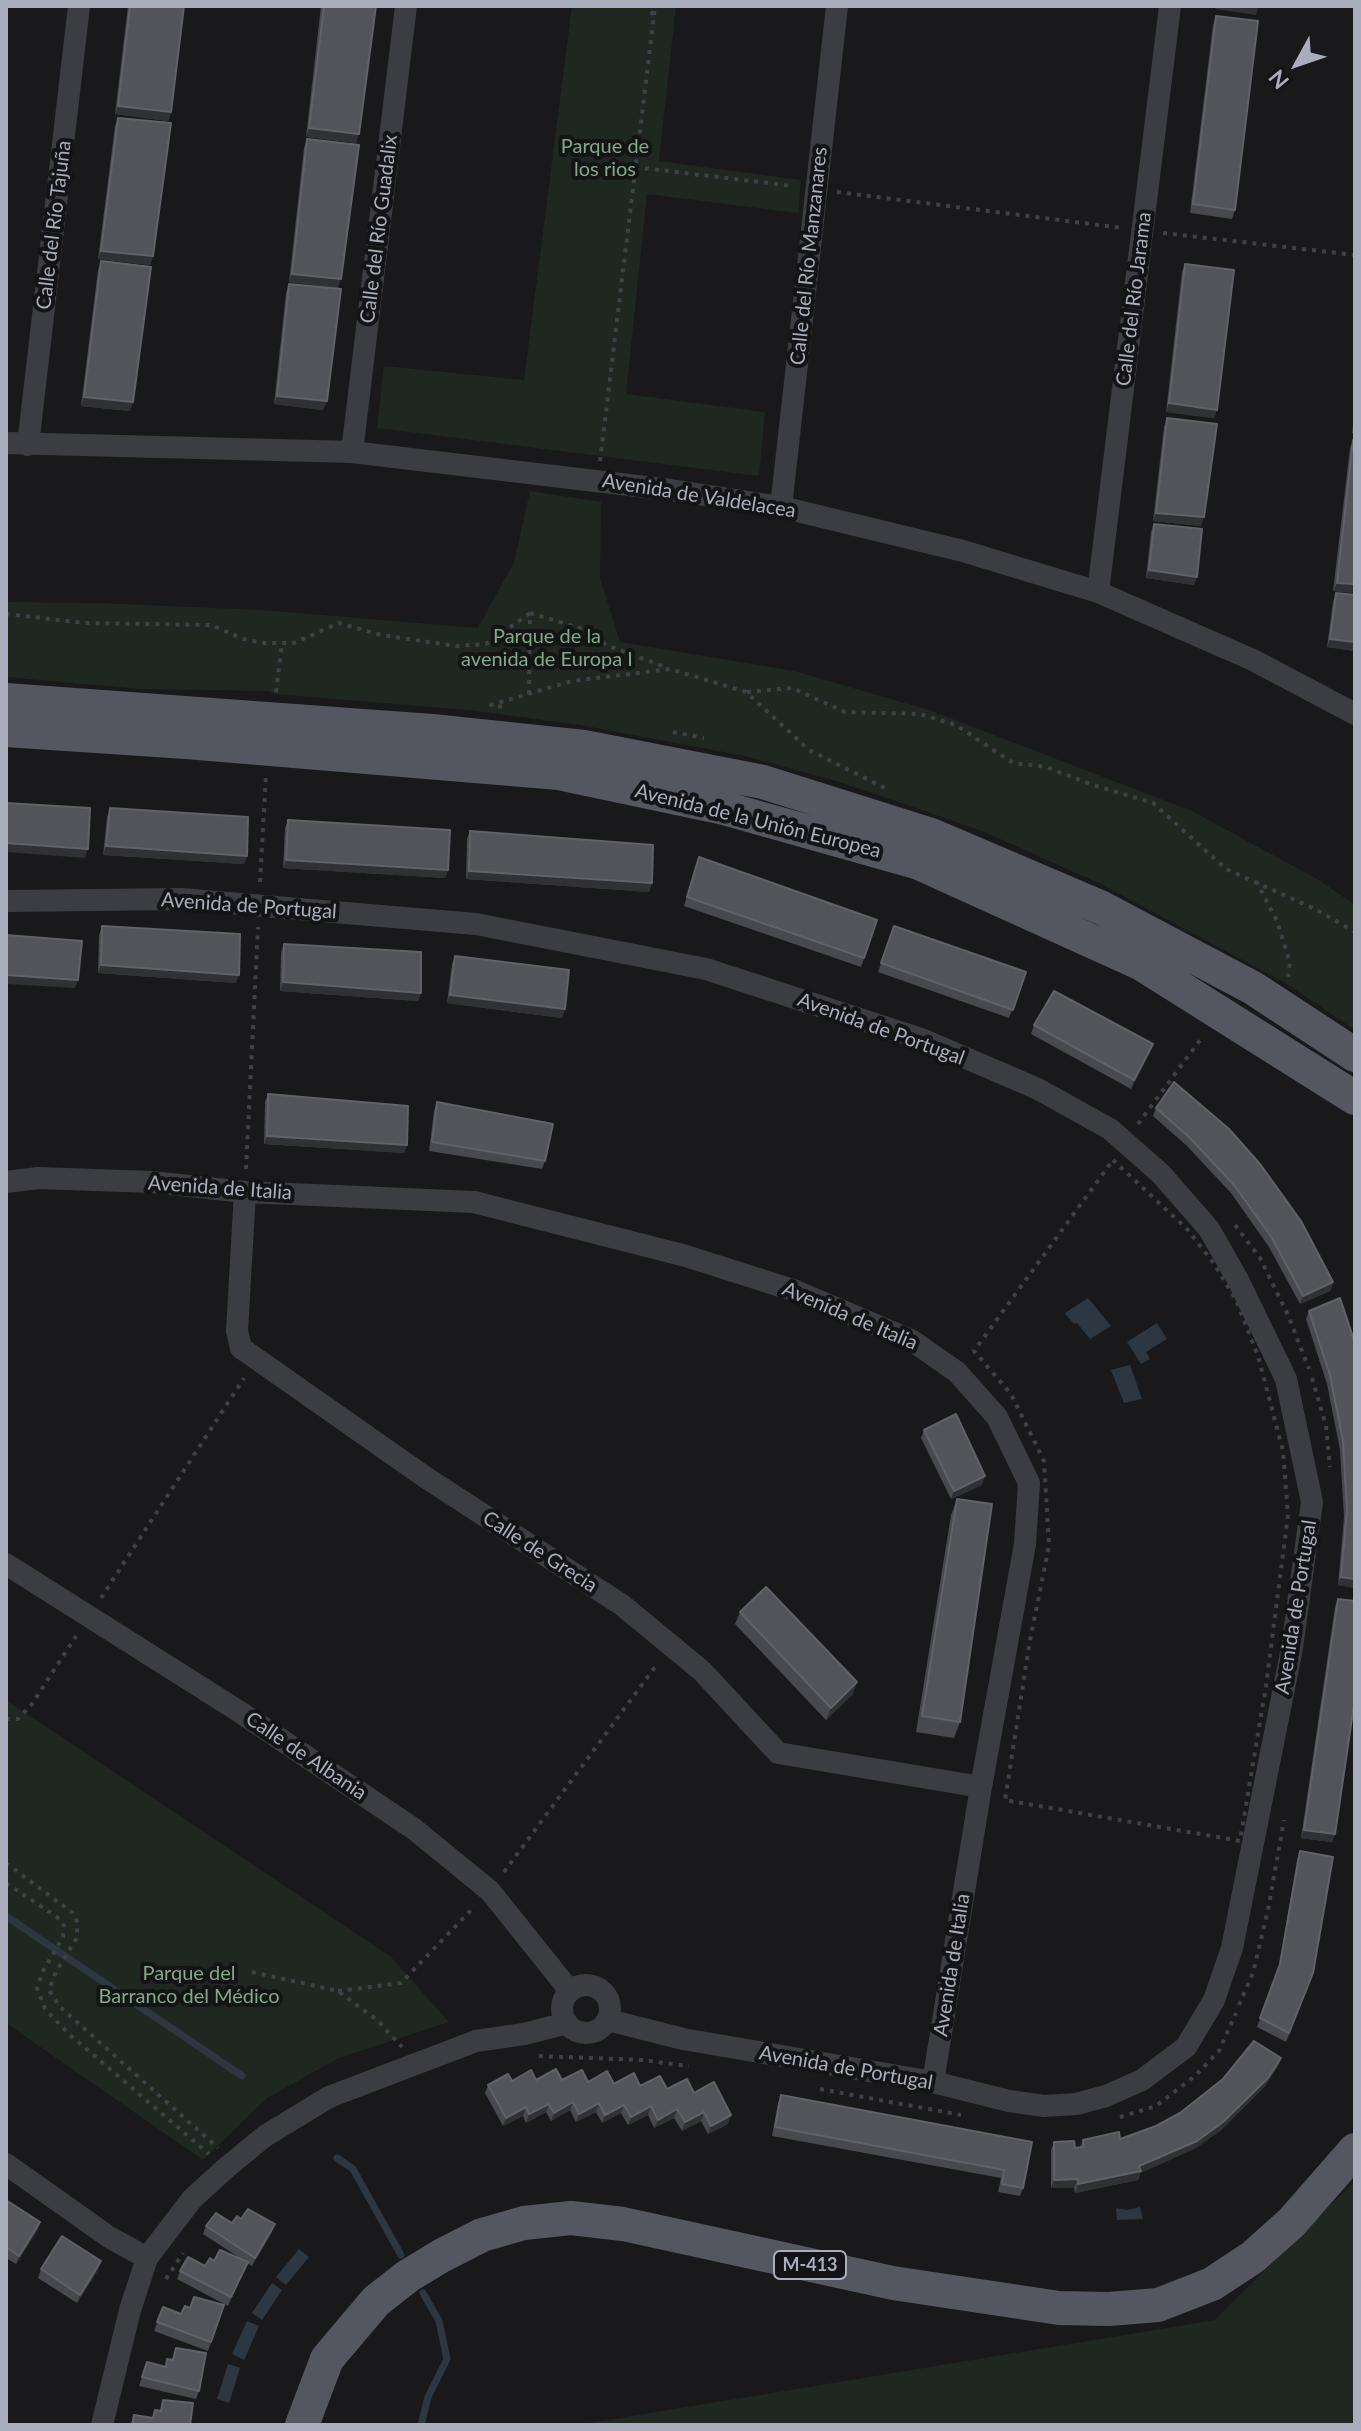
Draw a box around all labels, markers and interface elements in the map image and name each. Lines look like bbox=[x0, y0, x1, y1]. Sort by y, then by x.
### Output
north arrow bbox=[1257, 24, 1337, 104]
text: N bbox=[1262, 65, 1294, 95]
street label: Calle del Río Guadalix bbox=[356, 133, 402, 325]
park label: Parque de los rios bbox=[561, 135, 649, 182]
street label: Calle del Río Tajuña bbox=[32, 139, 76, 311]
street label: Calle del Río Manzanares bbox=[786, 146, 832, 366]
street label: Calle del Río Jarama bbox=[1111, 211, 1157, 387]
street label: Avenida de Valdelacea bbox=[601, 469, 797, 523]
park label: Parque de la avenida de Europa I bbox=[461, 625, 633, 672]
street label: Avenida de la Unión Europea bbox=[633, 779, 883, 863]
street label: Avenida de Portugal bbox=[160, 888, 338, 924]
street label: Avenida de Portugal bbox=[794, 988, 968, 1070]
street label: Avenida de Italia bbox=[147, 1171, 293, 1205]
street label: Avenida de Italia bbox=[779, 1277, 921, 1355]
street label: Calle de Grecia bbox=[478, 1506, 602, 1598]
street label: Avenida de Portugal bbox=[1270, 1518, 1322, 1696]
street label: Calle de Albania bbox=[241, 1707, 371, 1805]
street label: Avenida de Italia bbox=[929, 1892, 975, 2038]
park label: Parque del Barranco del Médico bbox=[98, 1962, 280, 2009]
street label: Avenida de Portugal bbox=[757, 2041, 935, 2095]
road number: M-413 bbox=[774, 2251, 846, 2279]

